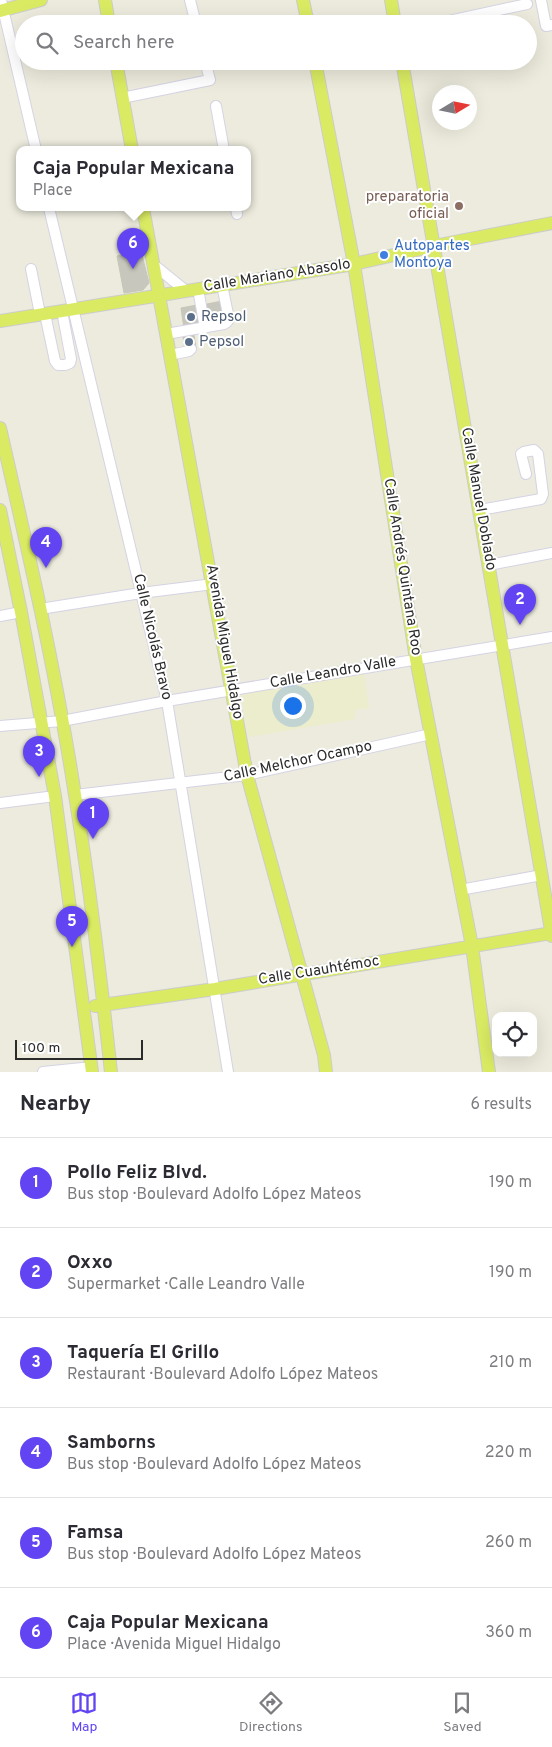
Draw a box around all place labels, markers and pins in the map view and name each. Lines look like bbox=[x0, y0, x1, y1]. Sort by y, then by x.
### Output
place label: preparatoria oficial bbox=[366, 188, 449, 224]
marker: preparatoria oficial bbox=[453, 200, 465, 212]
pin: 6 bbox=[117, 228, 149, 269]
place label: Autopartes Montoya bbox=[394, 237, 470, 273]
marker: Autopartes Montoya bbox=[378, 249, 390, 261]
place label: Repsol bbox=[201, 308, 246, 327]
marker: Repsol bbox=[185, 311, 197, 323]
place label: Pepsol bbox=[199, 333, 244, 352]
marker: Pepsol bbox=[183, 336, 195, 348]
pin: 4 bbox=[30, 527, 62, 568]
pin: 2 bbox=[504, 584, 536, 625]
pin: 3 bbox=[23, 736, 55, 777]
pin: 1 bbox=[77, 798, 109, 839]
pin: 5 bbox=[56, 906, 88, 947]

